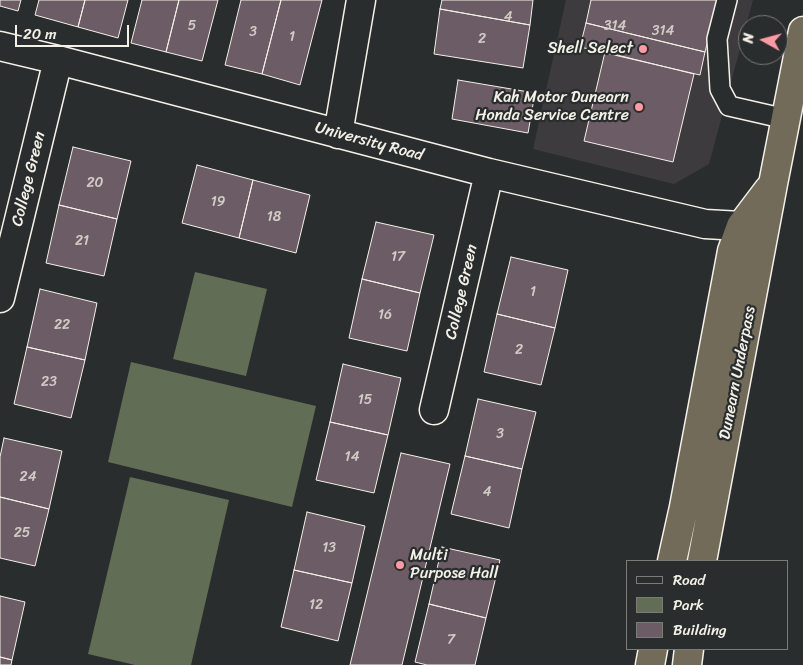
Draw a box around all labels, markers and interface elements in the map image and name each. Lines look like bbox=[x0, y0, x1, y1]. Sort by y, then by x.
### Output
house number: 4 bbox=[504, 9, 512, 25]
scale bar bbox=[18, 15, 131, 47]
north arrow bbox=[738, 15, 788, 65]
house number: 5 bbox=[188, 18, 196, 34]
house number: 314 bbox=[604, 18, 626, 34]
text: 20 m bbox=[23, 21, 57, 47]
house number: 314 bbox=[652, 23, 674, 39]
house number: 3 bbox=[249, 24, 257, 40]
house number: 1 bbox=[289, 29, 295, 45]
house number: 2 bbox=[478, 31, 486, 47]
text: N bbox=[736, 32, 762, 45]
place label: Shell Select bbox=[548, 39, 633, 59]
marker: Shell Select bbox=[637, 43, 649, 55]
place label: Kah Motor Dunearn Honda Service Centre bbox=[475, 88, 629, 126]
marker: Kah Motor Dunearn Honda Service Centre bbox=[633, 101, 645, 113]
street label: University Road bbox=[313, 118, 425, 166]
street label: College Green bbox=[8, 130, 50, 228]
house number: 20 bbox=[87, 175, 103, 191]
house number: 19 bbox=[211, 194, 225, 210]
house number: 18 bbox=[267, 209, 281, 225]
house number: 21 bbox=[75, 233, 89, 249]
street label: College Green bbox=[442, 243, 482, 341]
house number: 17 bbox=[391, 249, 405, 265]
house number: 1 bbox=[530, 284, 536, 300]
street label: Dunearn Underpass bbox=[716, 305, 760, 441]
house number: 16 bbox=[378, 307, 392, 323]
house number: 22 bbox=[54, 317, 70, 333]
house number: 2 bbox=[515, 342, 523, 358]
house number: 23 bbox=[41, 374, 57, 390]
house number: 15 bbox=[358, 392, 372, 408]
house number: 3 bbox=[496, 426, 504, 442]
house number: 14 bbox=[345, 449, 359, 465]
house number: 24 bbox=[20, 469, 36, 485]
house number: 4 bbox=[483, 484, 491, 500]
house number: 25 bbox=[14, 525, 30, 541]
house number: 13 bbox=[322, 540, 336, 556]
place label: Multi Purpose Hall bbox=[410, 546, 498, 584]
marker: Multi Purpose Hall bbox=[394, 559, 406, 571]
legend bbox=[626, 560, 788, 650]
text: Road bbox=[673, 567, 705, 593]
text: Park bbox=[673, 592, 704, 618]
house number: 12 bbox=[309, 597, 323, 613]
text: Building bbox=[673, 617, 727, 643]
house number: 7 bbox=[447, 632, 455, 648]

